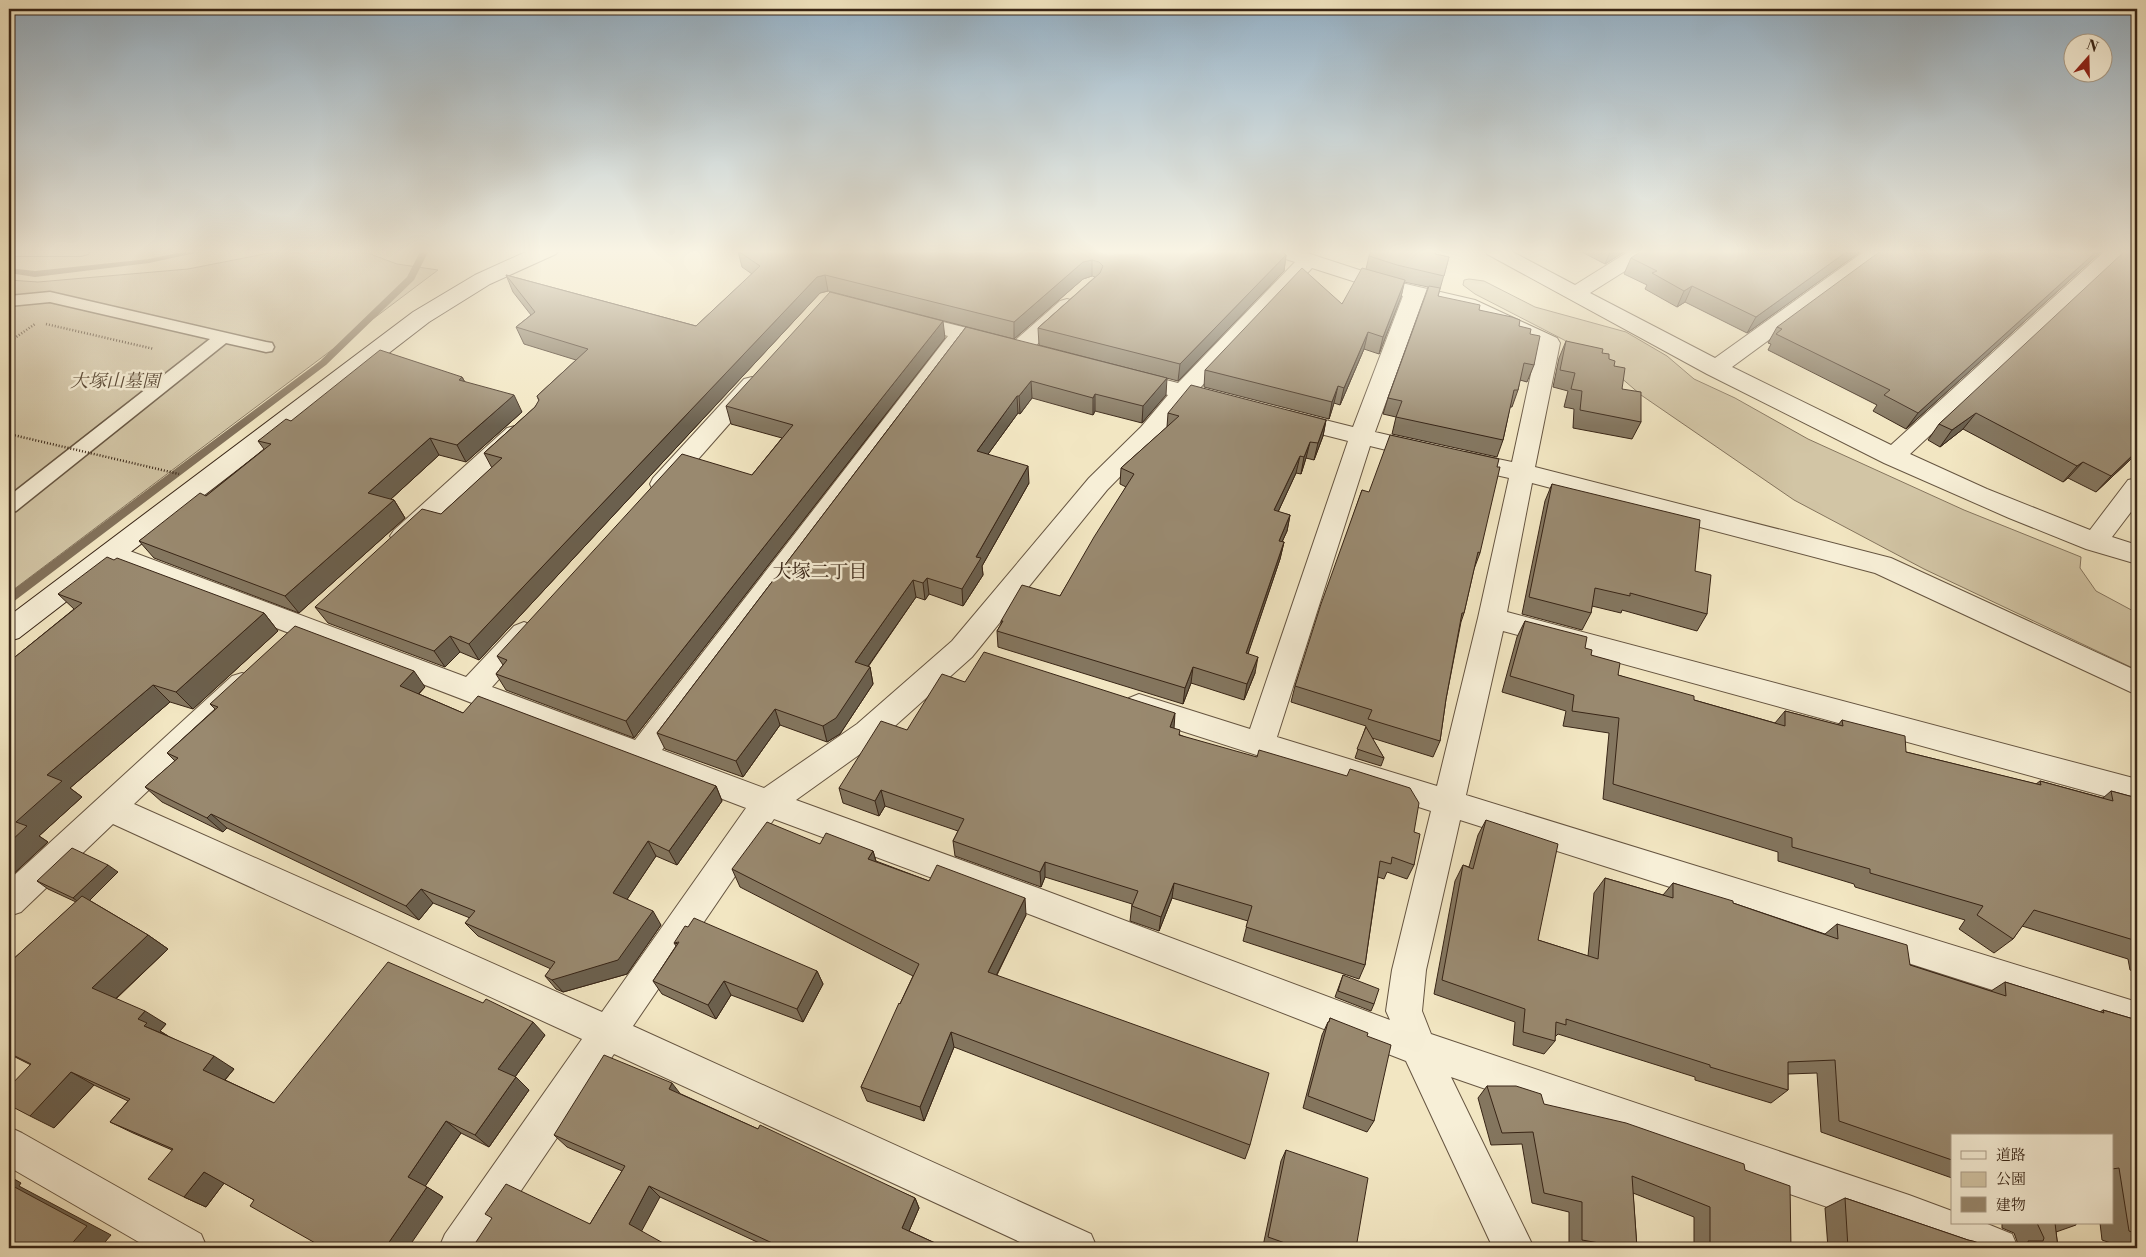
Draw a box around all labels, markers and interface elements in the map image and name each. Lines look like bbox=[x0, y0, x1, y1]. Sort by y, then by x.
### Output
north arrow bbox=[2064, 32, 2114, 82]
text: N bbox=[2084, 36, 2100, 57]
park label: 大塚山墓園 bbox=[70, 370, 163, 393]
district label: 大塚二丁目 bbox=[772, 560, 868, 584]
legend bbox=[1951, 1134, 2114, 1224]
text: 道路 bbox=[1996, 1146, 2026, 1165]
text: 公園 bbox=[1996, 1170, 2026, 1189]
text: 建物 bbox=[1996, 1196, 2026, 1215]

